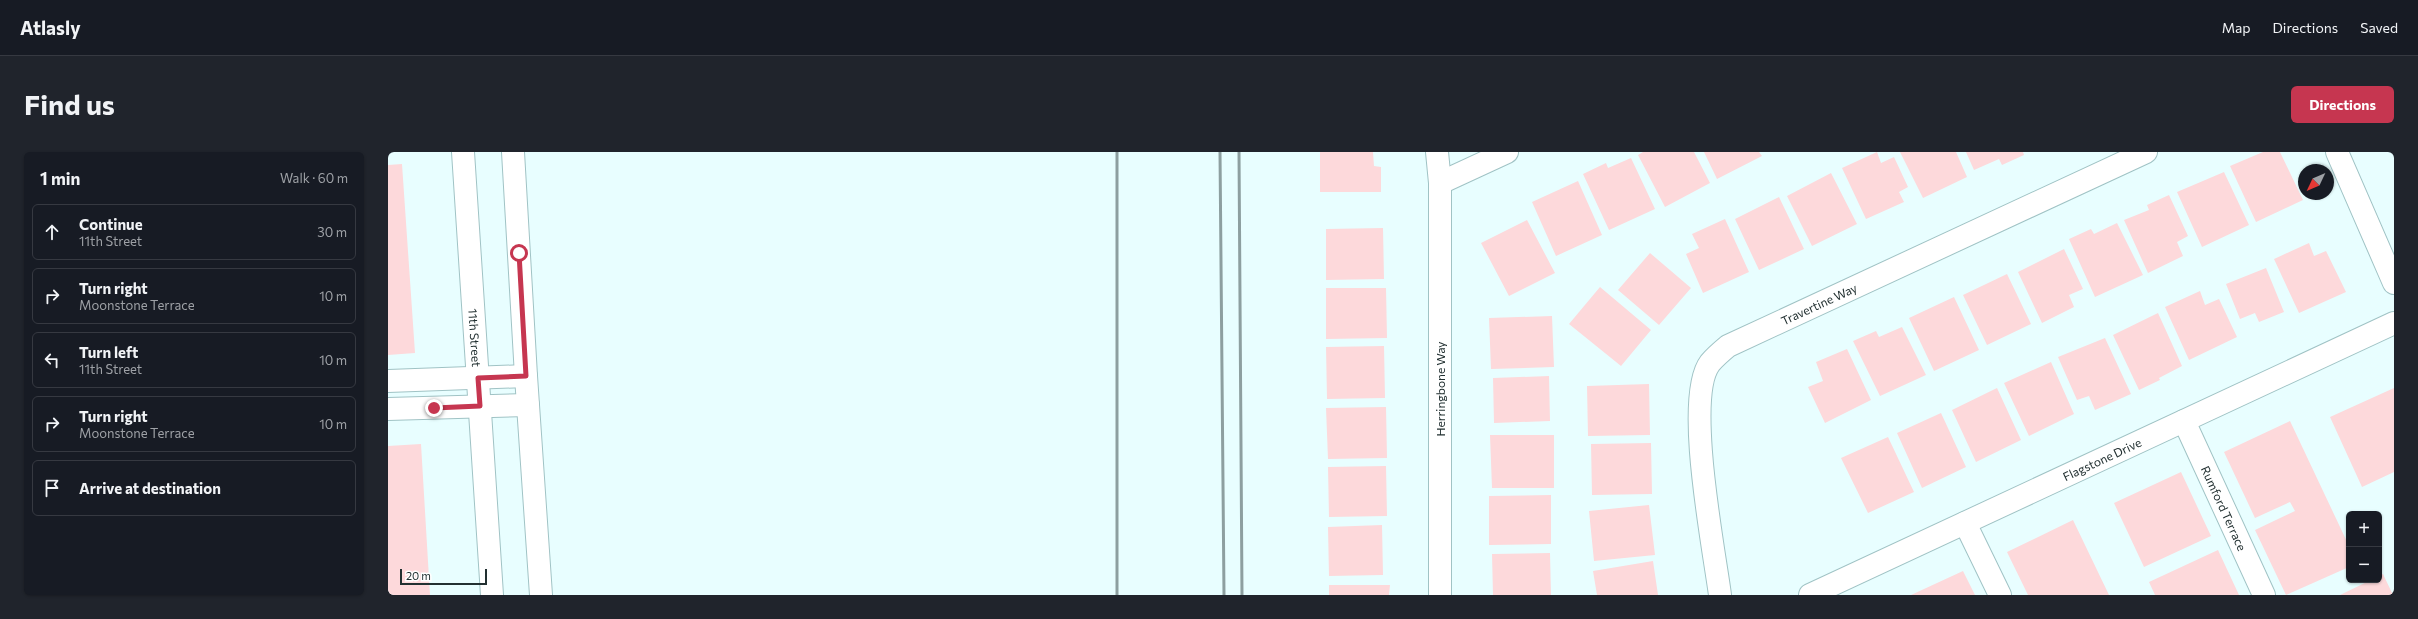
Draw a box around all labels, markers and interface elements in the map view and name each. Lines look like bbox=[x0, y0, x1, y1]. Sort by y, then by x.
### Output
text: Atlasly bbox=[20, 16, 81, 39]
text: Map bbox=[2222, 19, 2251, 36]
text: Directions bbox=[2273, 19, 2338, 36]
text: Saved bbox=[2360, 19, 2398, 36]
button: Directions bbox=[2291, 86, 2394, 123]
text: Find us bbox=[24, 87, 115, 121]
north arrow bbox=[2298, 164, 2334, 200]
text: 1 min bbox=[40, 168, 80, 189]
text: Walk · 60 m bbox=[280, 170, 348, 186]
text: Continue bbox=[79, 215, 143, 233]
icon: ahead bbox=[41, 221, 63, 243]
text: 30 m bbox=[317, 224, 347, 240]
text: 11th Street bbox=[79, 233, 142, 249]
route start bbox=[510, 244, 528, 262]
text: Turn right bbox=[79, 279, 148, 297]
street label: Travertine Way bbox=[1779, 280, 1859, 327]
icon: right bbox=[41, 285, 63, 307]
text: 10 m bbox=[319, 288, 347, 304]
text: Moonstone Terrace bbox=[79, 297, 195, 313]
street label: 11th Street bbox=[466, 308, 484, 367]
street label: Herringbone Way bbox=[1433, 341, 1447, 437]
text: Turn left bbox=[79, 343, 138, 361]
icon: left bbox=[41, 349, 63, 371]
text: 10 m bbox=[319, 352, 347, 368]
text: 11th Street bbox=[79, 361, 142, 377]
route end bbox=[425, 399, 443, 417]
text: Turn right bbox=[79, 407, 148, 425]
icon: right bbox=[41, 413, 63, 435]
text: 10 m bbox=[319, 416, 347, 432]
text: Moonstone Terrace bbox=[79, 425, 195, 441]
street label: Flagstone Drive bbox=[2061, 435, 2143, 483]
street label: Rumford Terrace bbox=[2199, 464, 2250, 553]
icon: arrive bbox=[41, 477, 63, 499]
text: Arrive at destination bbox=[79, 479, 221, 497]
map controls bbox=[2346, 511, 2382, 583]
button: + bbox=[2346, 511, 2382, 547]
button: − bbox=[2346, 547, 2382, 583]
scale bar bbox=[400, 567, 487, 586]
text: 20 m bbox=[406, 569, 431, 582]

